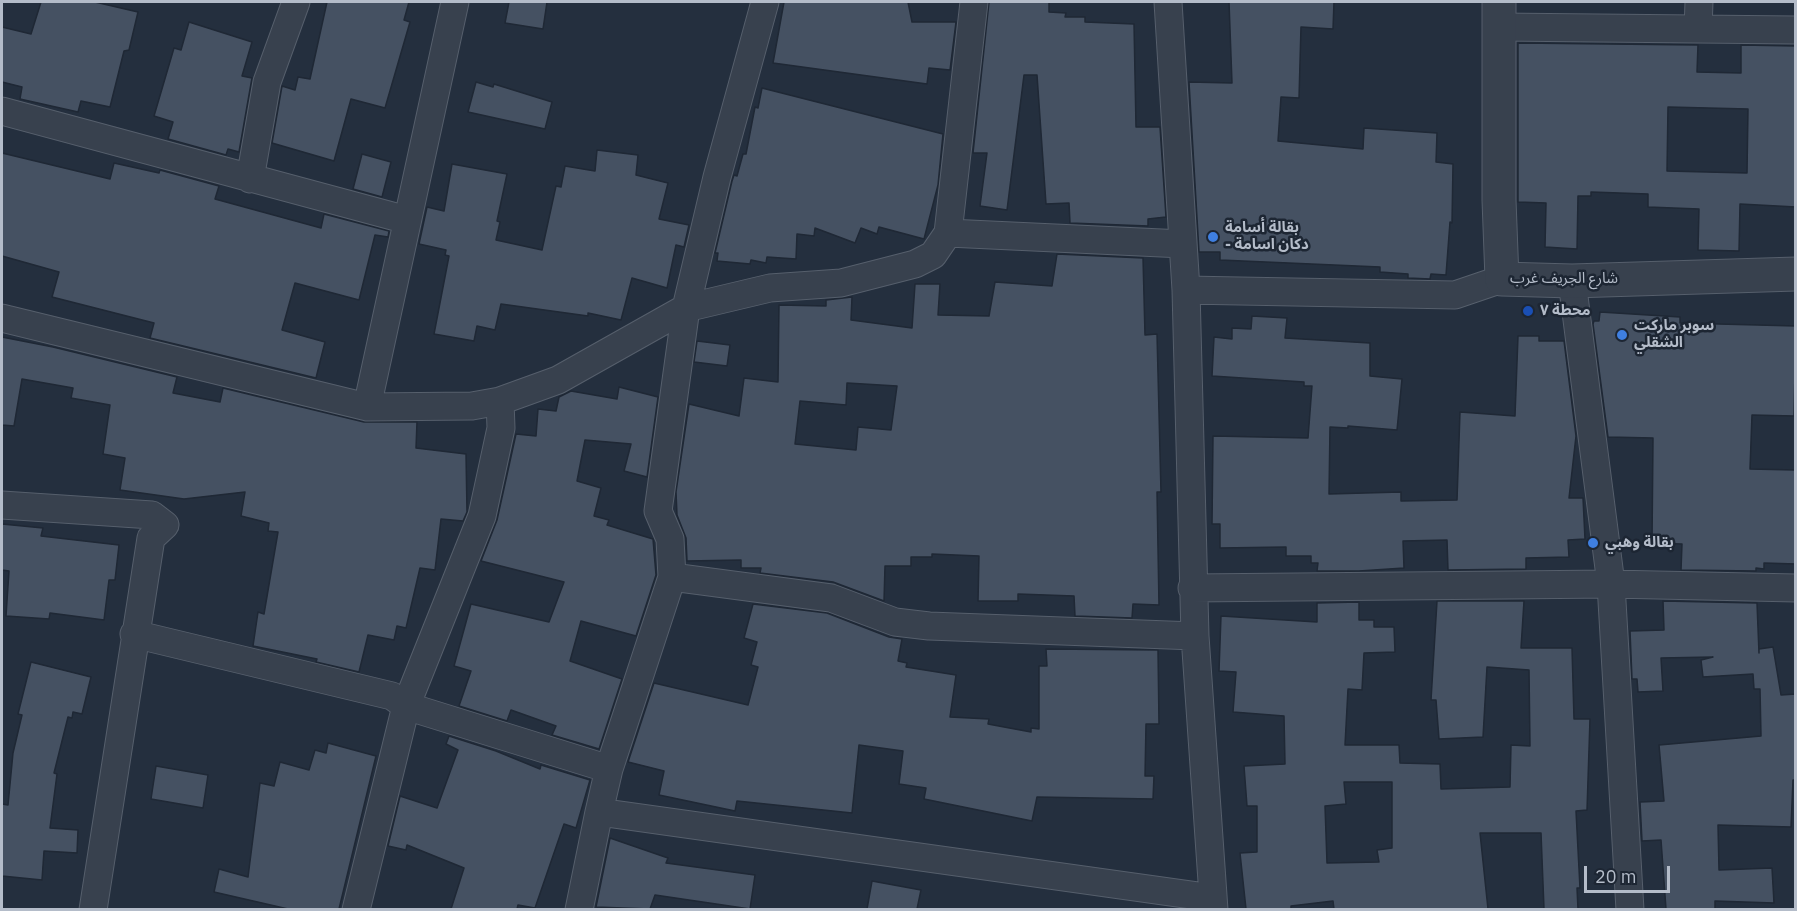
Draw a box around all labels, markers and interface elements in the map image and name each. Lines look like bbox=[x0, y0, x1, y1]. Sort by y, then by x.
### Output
place label: بقالة أسامة - دكان اسامة bbox=[1225, 219, 1309, 254]
marker: بقالة أسامة - دكان اسامة bbox=[1206, 230, 1220, 244]
street label: شارع الجريف غرب bbox=[1510, 270, 1618, 288]
place label: محطة ٧ bbox=[1540, 302, 1590, 320]
marker: محطة ٧ bbox=[1521, 304, 1535, 318]
place label: سوبر ماركت الشقلي bbox=[1634, 317, 1714, 352]
marker: سوبر ماركت الشقلي bbox=[1615, 328, 1629, 342]
place label: بقالة وهبي bbox=[1605, 534, 1674, 552]
marker: بقالة وهبي bbox=[1586, 536, 1600, 550]
scale bar bbox=[1587, 854, 1672, 892]
text: 20 m bbox=[1595, 865, 1637, 888]

